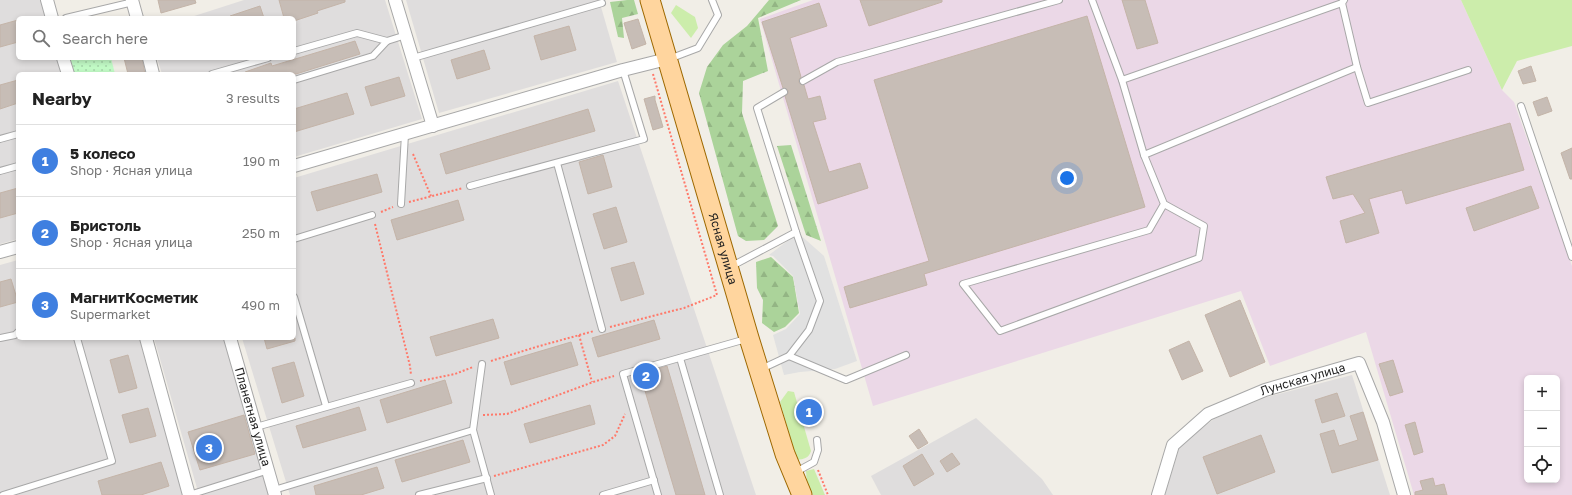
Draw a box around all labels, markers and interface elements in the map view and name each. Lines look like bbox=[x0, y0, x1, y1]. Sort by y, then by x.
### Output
search box bbox=[16, 16, 296, 60]
icon: search bbox=[30, 27, 52, 49]
text: Search here bbox=[62, 29, 148, 47]
text: Nearby bbox=[32, 88, 92, 109]
text: 3 results bbox=[226, 90, 280, 106]
text: 5 колесо bbox=[70, 144, 136, 162]
text: 1 bbox=[42, 153, 48, 169]
text: 190 m bbox=[243, 153, 280, 169]
text: Shop · Ясная улица bbox=[70, 162, 193, 178]
your location bbox=[1057, 168, 1077, 188]
street label: Ясная улица bbox=[706, 211, 741, 286]
text: Бристоль bbox=[70, 216, 141, 234]
text: 2 bbox=[41, 225, 49, 241]
text: 250 m bbox=[242, 225, 280, 241]
text: Shop · Ясная улица bbox=[70, 234, 193, 250]
text: МагнитКосметик bbox=[70, 288, 199, 306]
text: 3 bbox=[41, 297, 49, 313]
text: 490 m bbox=[241, 297, 280, 313]
text: Supermarket bbox=[70, 306, 151, 322]
street label: Лунская улица bbox=[1258, 359, 1347, 398]
pin: 2 bbox=[633, 361, 659, 391]
street label: Планетная улица bbox=[232, 366, 274, 468]
map controls bbox=[1524, 375, 1560, 483]
button: + bbox=[1524, 375, 1560, 411]
pin: 1 bbox=[796, 397, 822, 427]
button: − bbox=[1524, 411, 1560, 447]
pin: 3 bbox=[196, 433, 222, 463]
button: locate bbox=[1524, 447, 1560, 483]

